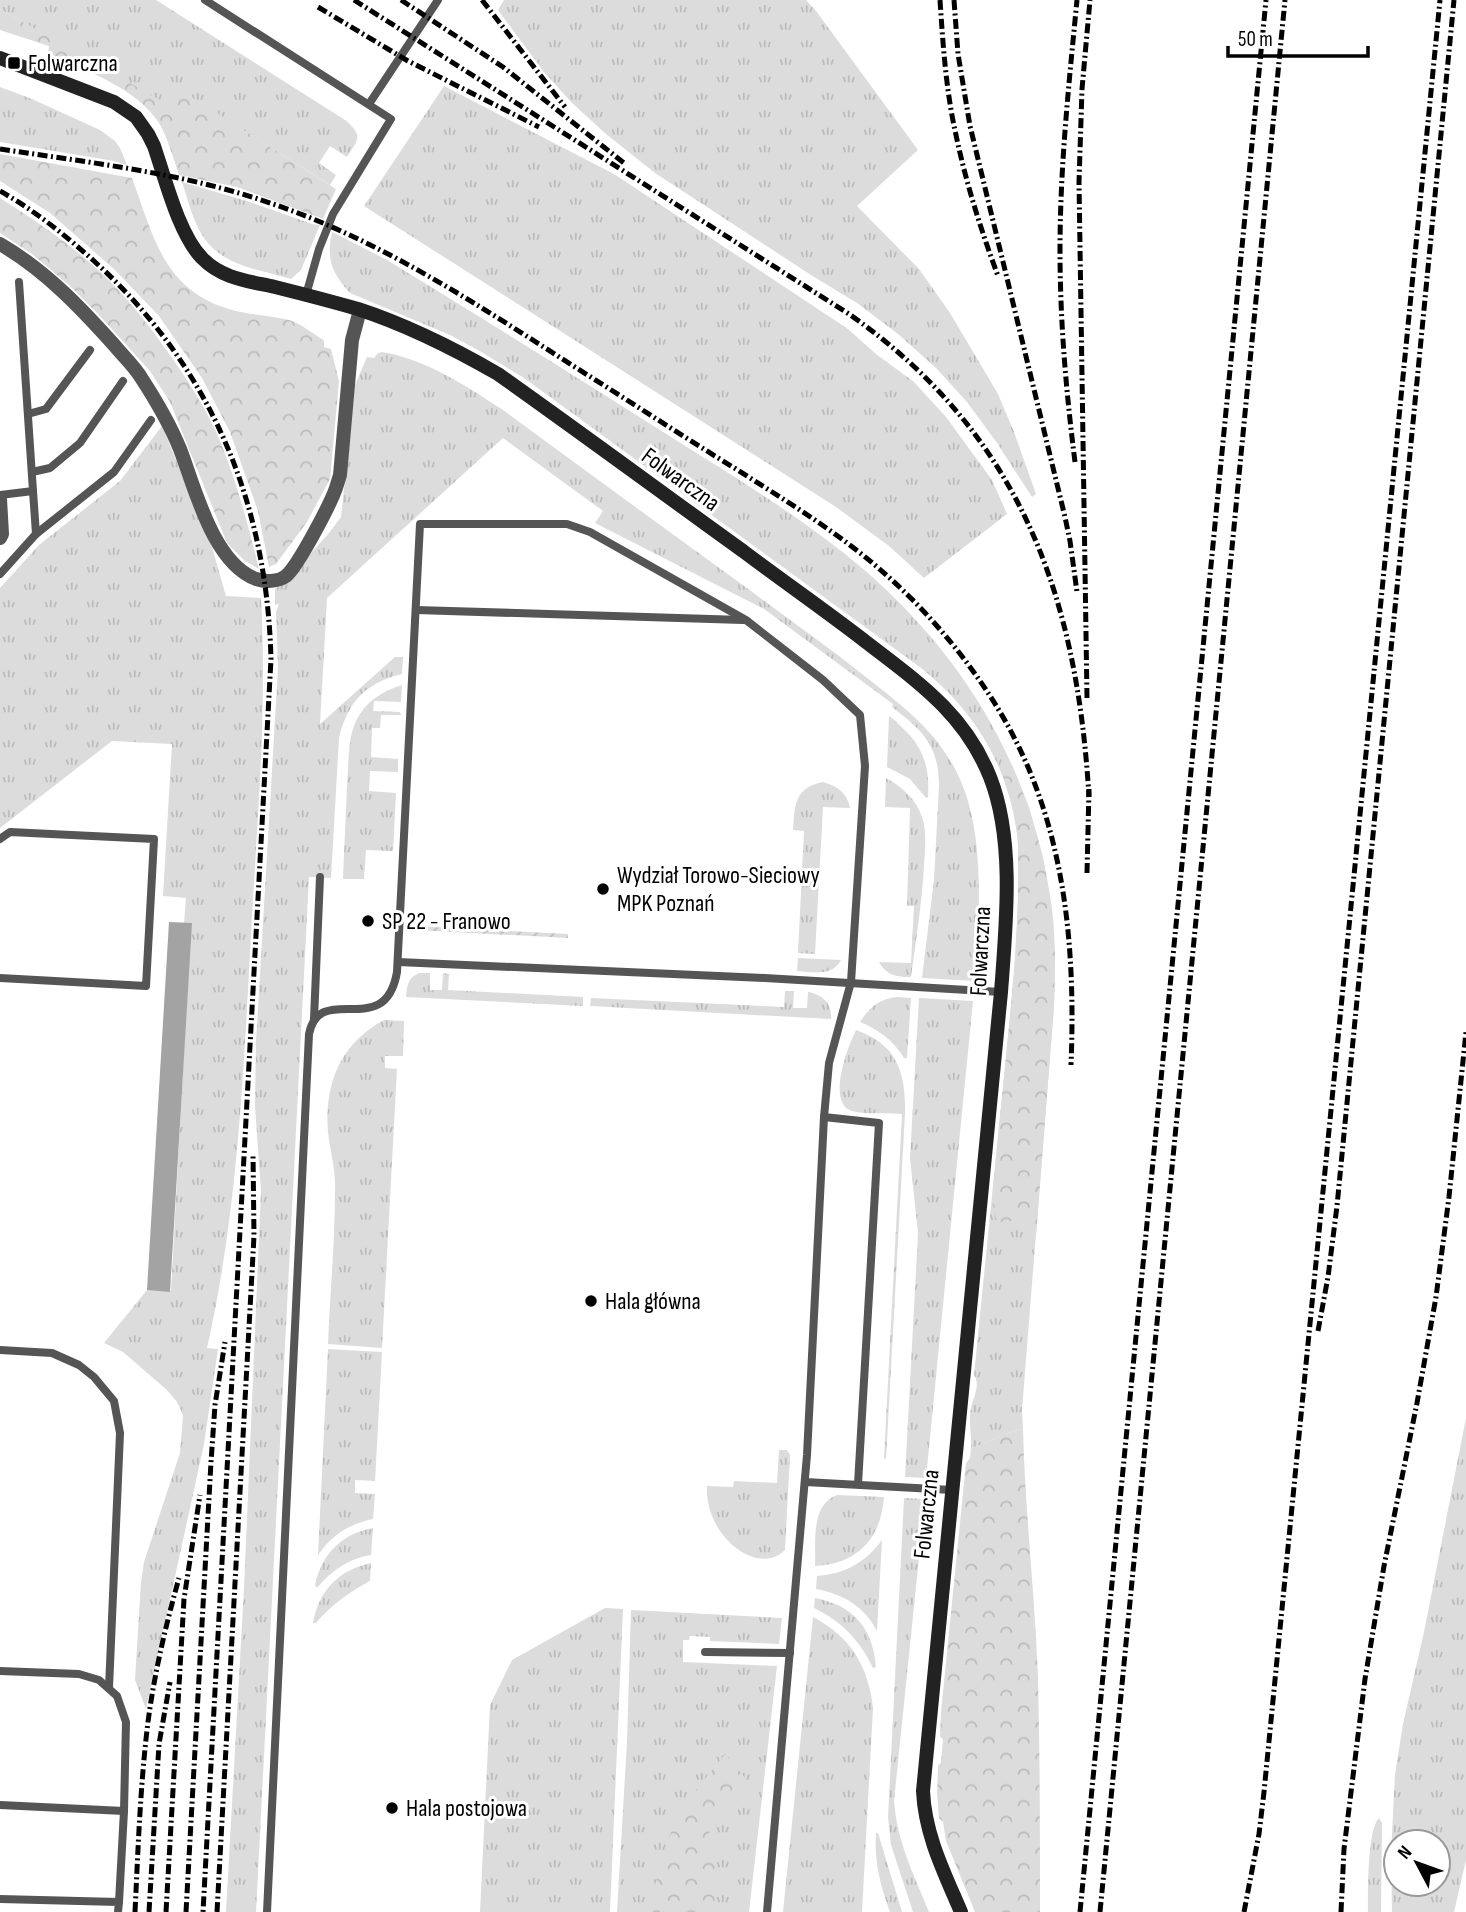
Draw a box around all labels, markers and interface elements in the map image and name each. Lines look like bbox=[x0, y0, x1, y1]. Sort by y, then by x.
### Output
scale bar bbox=[1228, 14, 1368, 58]
text: 50 m bbox=[1238, 27, 1273, 52]
place label: Folwarczna bbox=[28, 49, 118, 78]
marker: Folwarczna bbox=[6, 55, 22, 71]
street label: Folwarczna bbox=[636, 441, 725, 517]
place label: Wydział Torowo-Sieciowy MPK Poznań bbox=[617, 861, 820, 918]
marker: Wydział Torowo-Sieciowy MPK Poznań bbox=[595, 881, 611, 897]
street label: Folwarczna bbox=[964, 906, 997, 997]
place label: SP 22 - Franowo bbox=[382, 907, 511, 936]
marker: SP 22 - Franowo bbox=[360, 913, 376, 929]
place label: Hala główna bbox=[605, 1287, 701, 1316]
marker: Hala główna bbox=[583, 1293, 599, 1309]
street label: Folwarczna bbox=[907, 1468, 946, 1560]
place label: Hala postojowa bbox=[406, 1794, 527, 1823]
marker: Hala postojowa bbox=[384, 1800, 400, 1816]
north arrow bbox=[1382, 1828, 1452, 1898]
text: N bbox=[1393, 1841, 1417, 1864]

